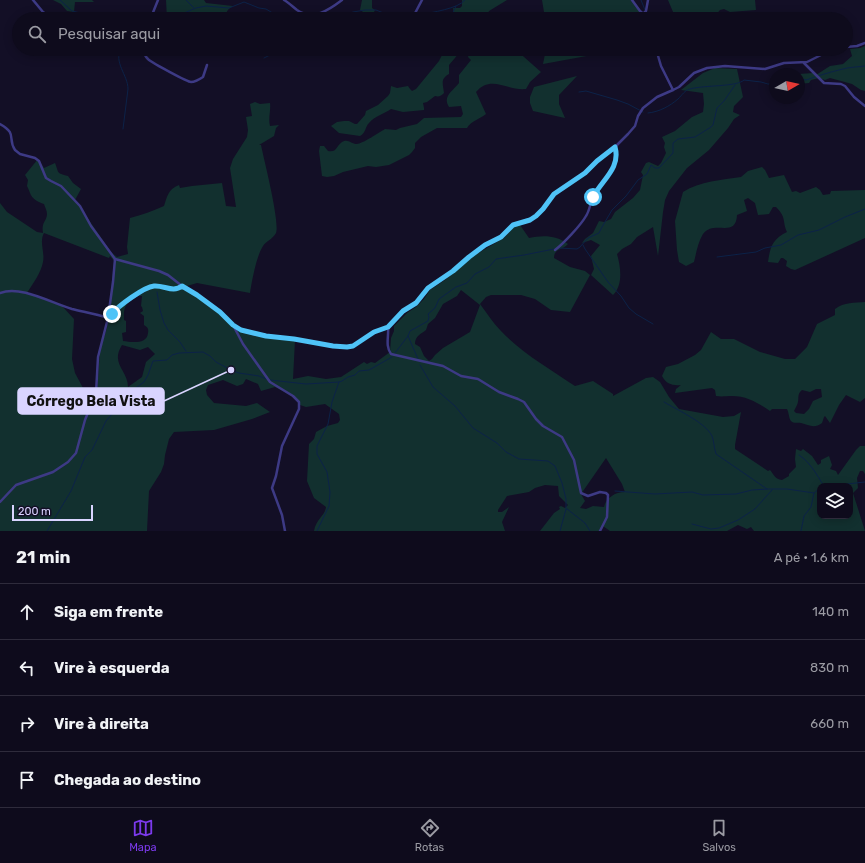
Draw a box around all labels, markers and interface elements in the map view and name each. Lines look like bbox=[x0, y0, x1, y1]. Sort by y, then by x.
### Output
search box bbox=[12, 12, 853, 56]
icon: search bbox=[26, 23, 48, 45]
text: Pesquisar aqui bbox=[58, 25, 160, 43]
north arrow bbox=[769, 68, 805, 104]
route start bbox=[584, 188, 602, 206]
route end bbox=[103, 305, 121, 323]
callout: Córrego Bela Vista bbox=[18, 388, 164, 414]
text: Córrego Bela Vista bbox=[27, 393, 155, 410]
map controls bbox=[817, 483, 853, 519]
button: layers bbox=[817, 483, 853, 519]
scale bar bbox=[12, 503, 93, 522]
text: 200 m bbox=[18, 505, 51, 518]
text: 21 min bbox=[16, 547, 71, 567]
text: A pé · 1.6 km bbox=[774, 550, 849, 565]
icon: ahead bbox=[16, 601, 38, 623]
text: Siga em frente bbox=[54, 603, 163, 621]
text: 140 m bbox=[812, 604, 849, 619]
icon: left bbox=[16, 657, 38, 679]
text: Vire à esquerda bbox=[54, 659, 170, 677]
text: 830 m bbox=[810, 660, 849, 675]
icon: right bbox=[16, 713, 38, 735]
text: Vire à direita bbox=[54, 715, 149, 733]
text: 660 m bbox=[810, 716, 849, 731]
icon: arrive bbox=[16, 769, 38, 791]
text: Chegada ao destino bbox=[54, 771, 201, 789]
tab: Mapa bbox=[129, 817, 157, 854]
tab: Rotas bbox=[415, 817, 444, 854]
tab: Salvos bbox=[702, 817, 736, 854]

